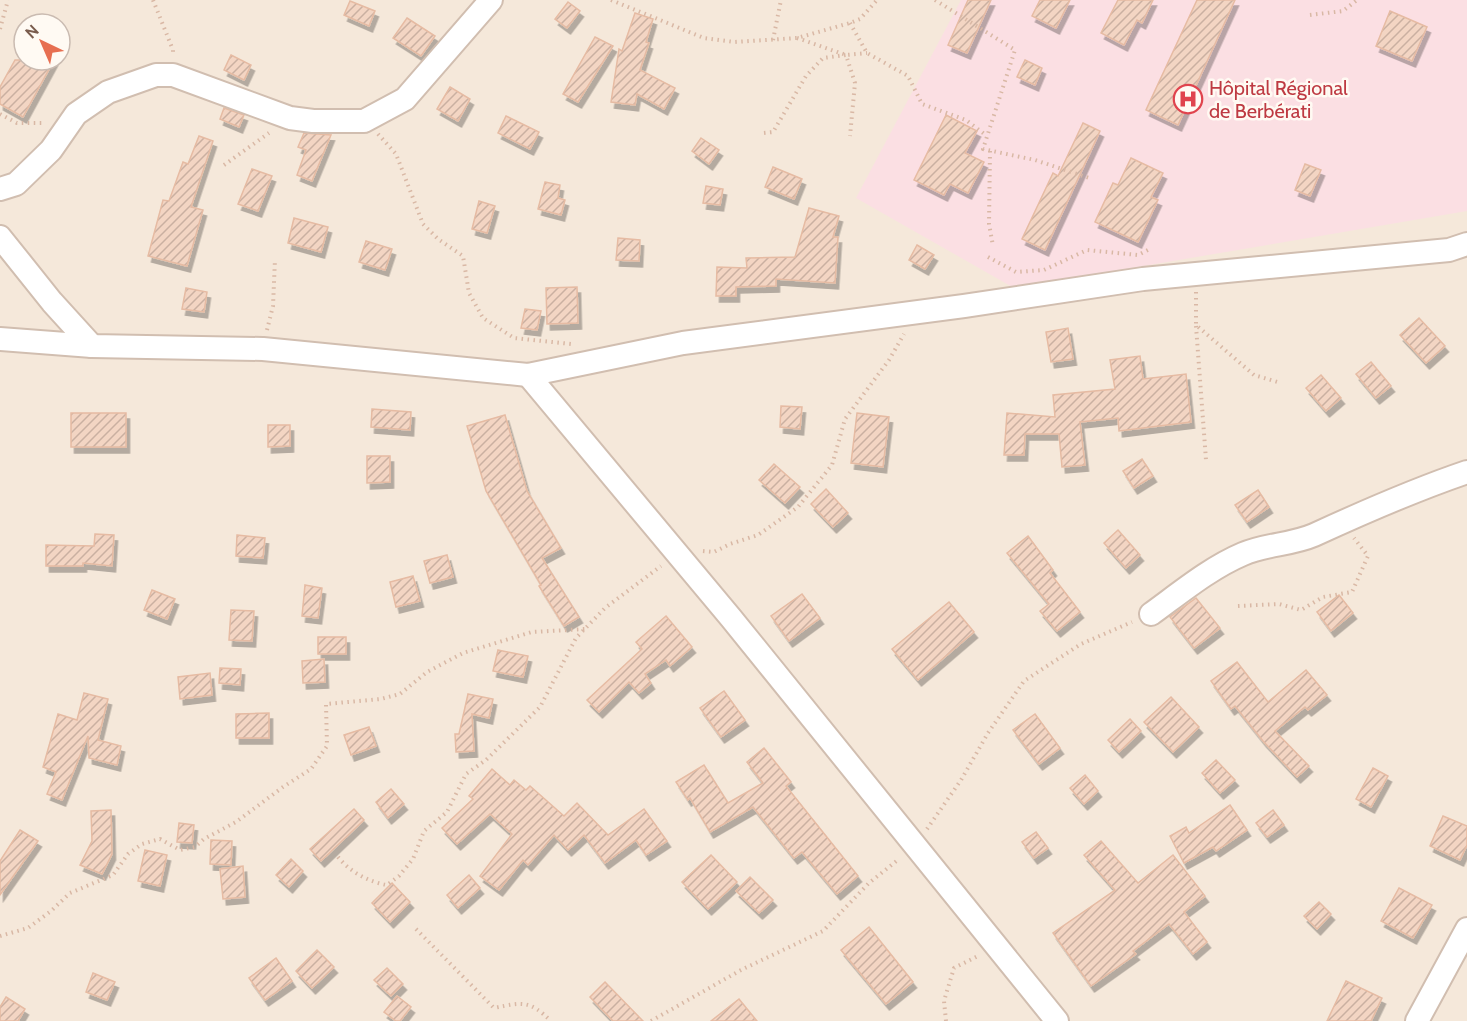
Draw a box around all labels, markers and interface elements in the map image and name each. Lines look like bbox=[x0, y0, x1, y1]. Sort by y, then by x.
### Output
north arrow bbox=[12, 12, 72, 72]
text: N bbox=[21, 21, 43, 42]
place label: Hôpital Régional de Berbérati bbox=[1209, 76, 1348, 123]
hospital icon: Hôpital Régional de Berbérati bbox=[1172, 83, 1204, 115]

